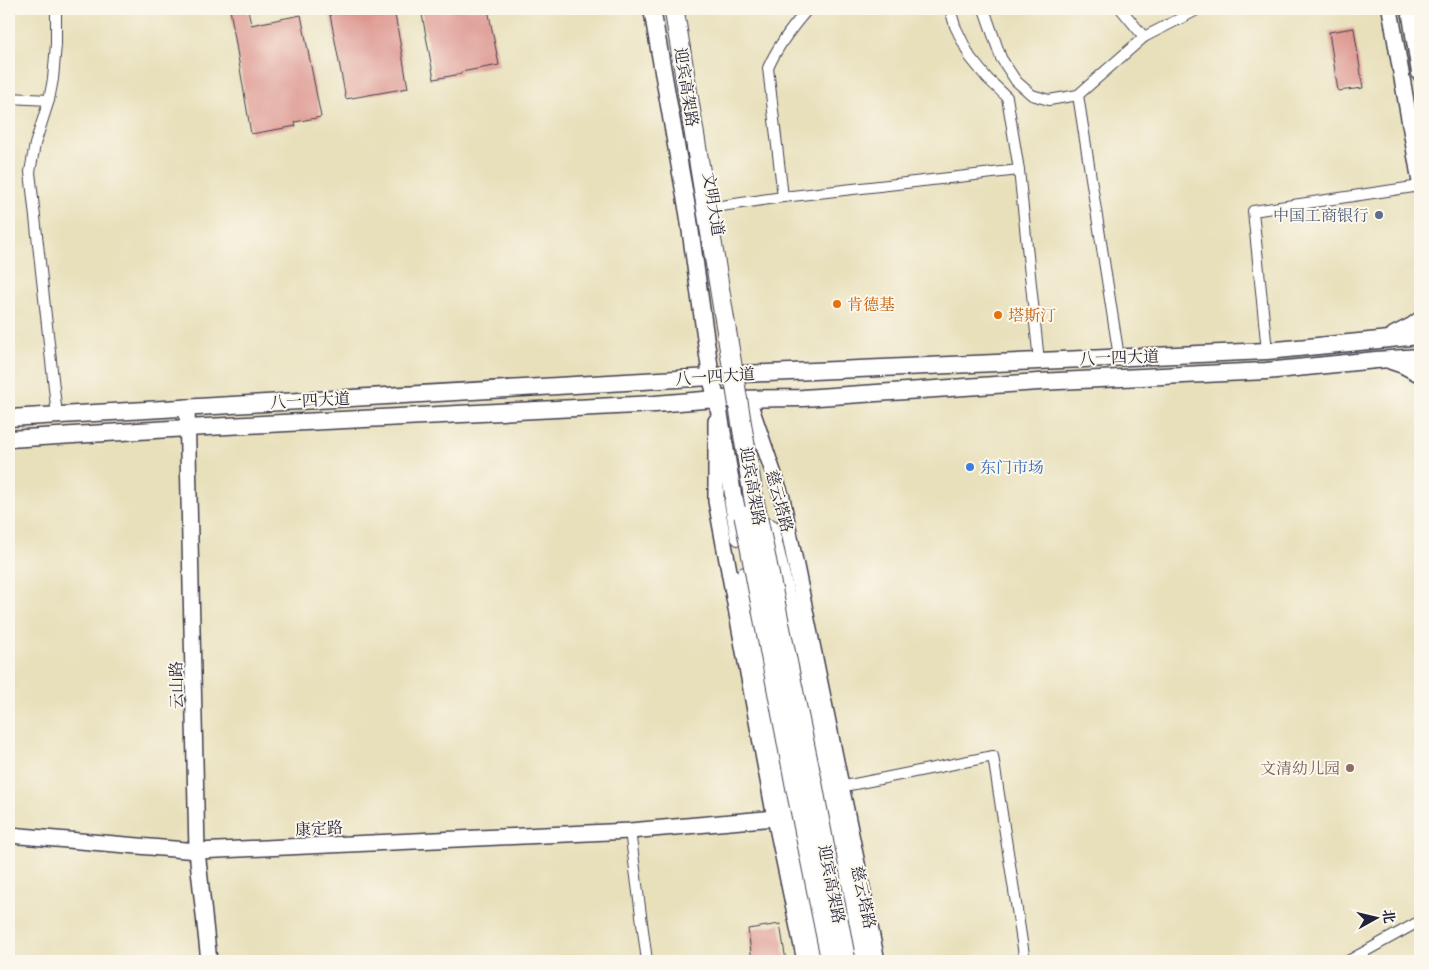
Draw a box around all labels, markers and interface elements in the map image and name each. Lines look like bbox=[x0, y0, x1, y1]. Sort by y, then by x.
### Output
street label: 迎宾高架路 bbox=[671, 46, 702, 128]
street label: 文明大道 bbox=[699, 171, 728, 237]
place label: 中国工商银行 bbox=[1273, 206, 1369, 225]
marker: 中国工商银行 bbox=[1373, 209, 1385, 221]
place label: 肯德基 bbox=[847, 295, 895, 314]
marker: 肯德基 bbox=[831, 298, 843, 310]
place label: 塔斯汀 bbox=[1008, 306, 1056, 325]
marker: 塔斯汀 bbox=[992, 309, 1004, 321]
street label: 八一四大道 bbox=[1079, 347, 1159, 368]
street label: 八一四大道 bbox=[674, 364, 756, 389]
street label: 八一四大道 bbox=[270, 389, 350, 412]
street label: 迎宾高架路 bbox=[736, 445, 769, 527]
place label: 东门市场 bbox=[980, 458, 1044, 477]
marker: 东门市场 bbox=[964, 461, 976, 473]
street label: 慈云塔路 bbox=[762, 468, 797, 535]
street label: 云山路 bbox=[167, 661, 186, 709]
place label: 文清幼儿园 bbox=[1260, 759, 1340, 778]
marker: 文清幼儿园 bbox=[1344, 762, 1356, 774]
street label: 康定路 bbox=[295, 818, 343, 839]
street label: 迎宾高架路 bbox=[815, 843, 848, 925]
street label: 慈云塔路 bbox=[848, 864, 879, 930]
north arrow bbox=[1352, 892, 1402, 942]
text: 北 bbox=[1379, 908, 1398, 924]

